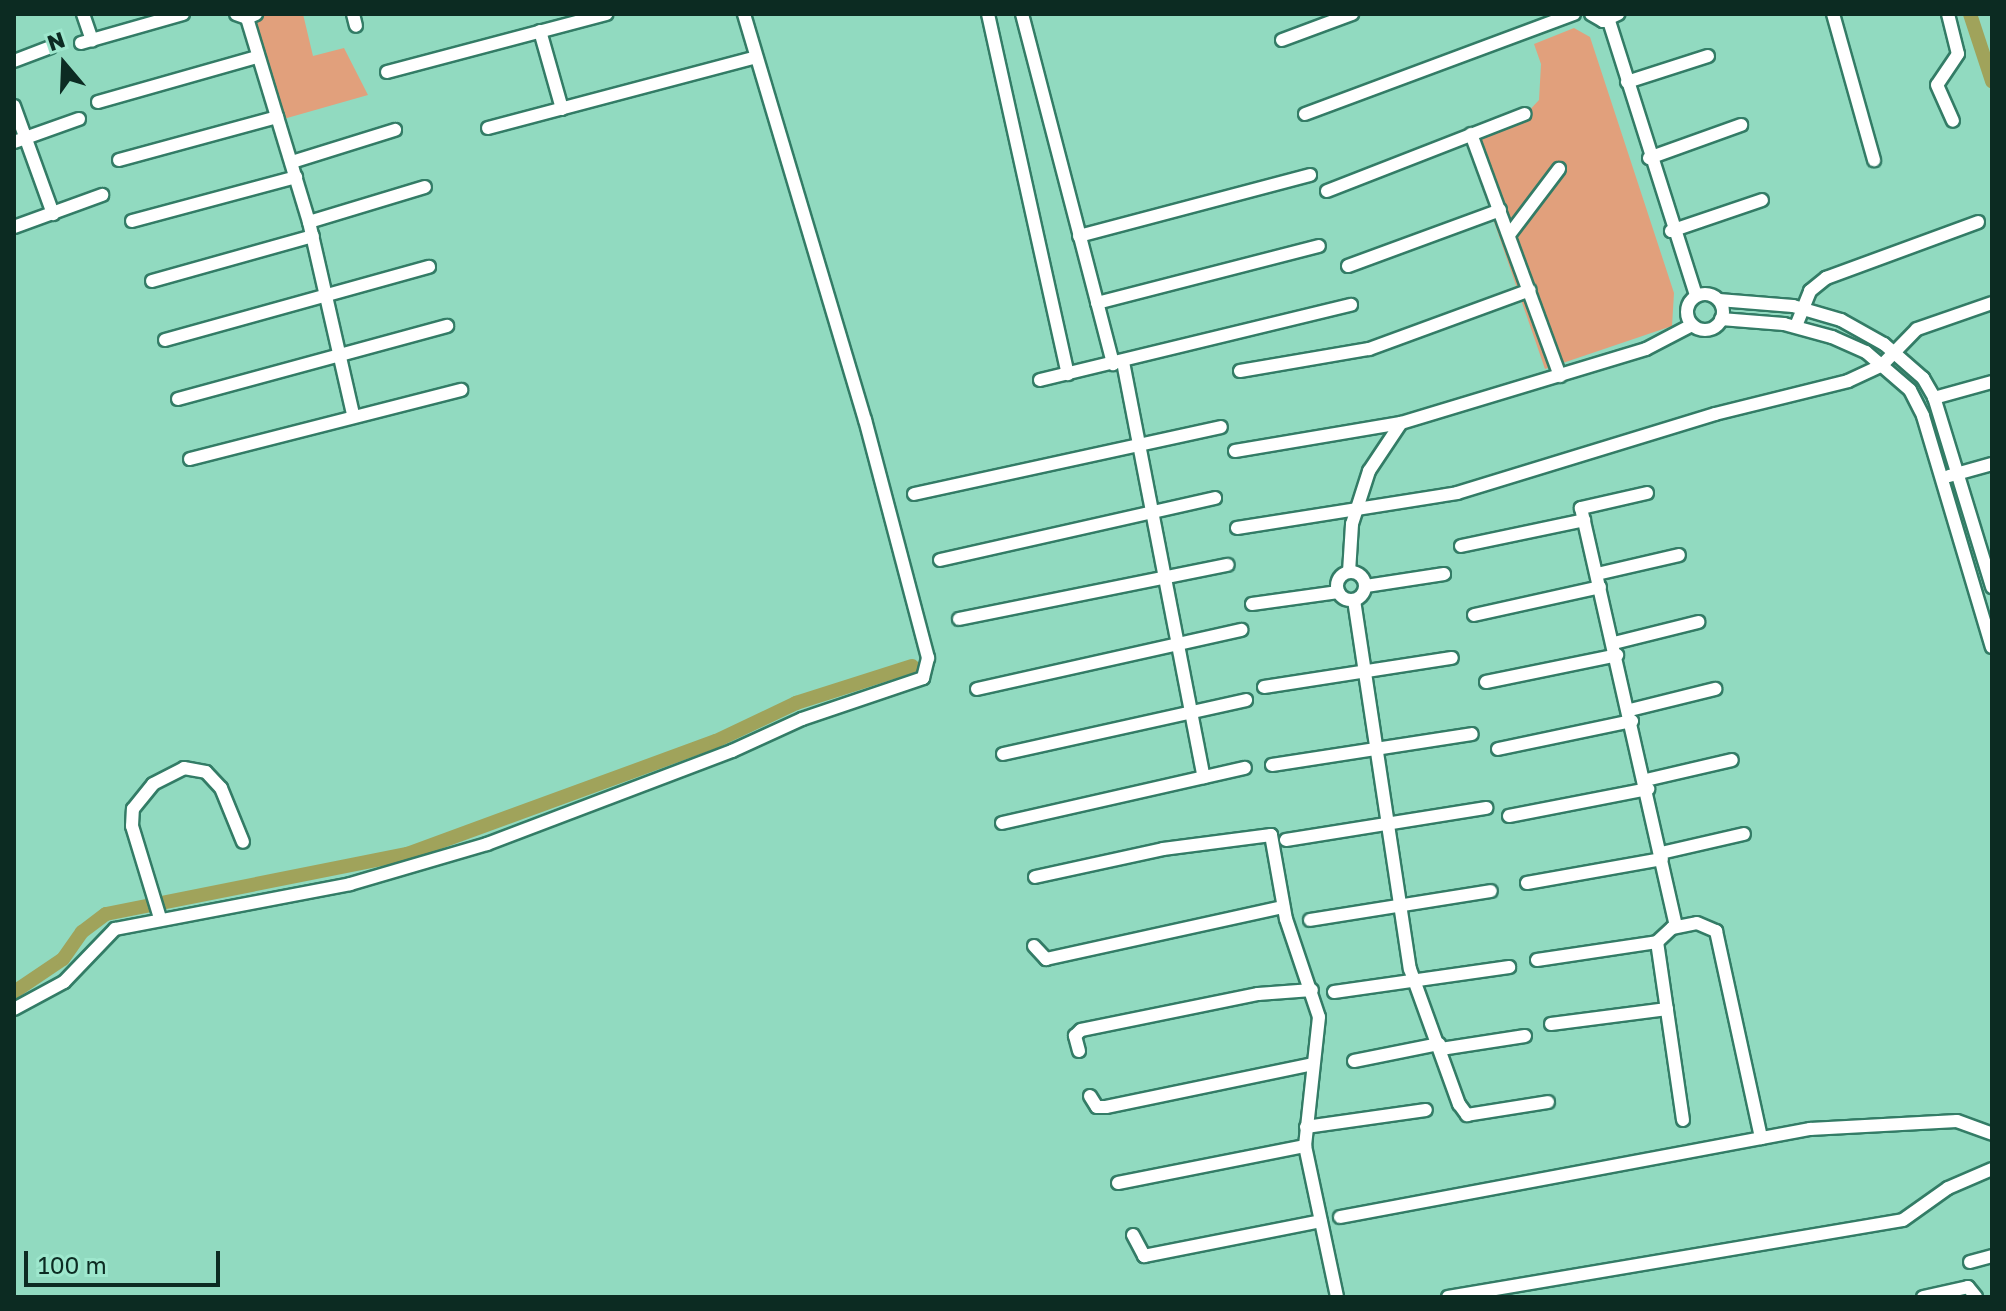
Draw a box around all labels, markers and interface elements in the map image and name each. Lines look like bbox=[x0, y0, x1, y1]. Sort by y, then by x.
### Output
north arrow bbox=[24, 24, 104, 104]
text: N bbox=[44, 25, 68, 56]
scale bar bbox=[28, 1235, 224, 1285]
text: 100 m bbox=[38, 1250, 107, 1279]

